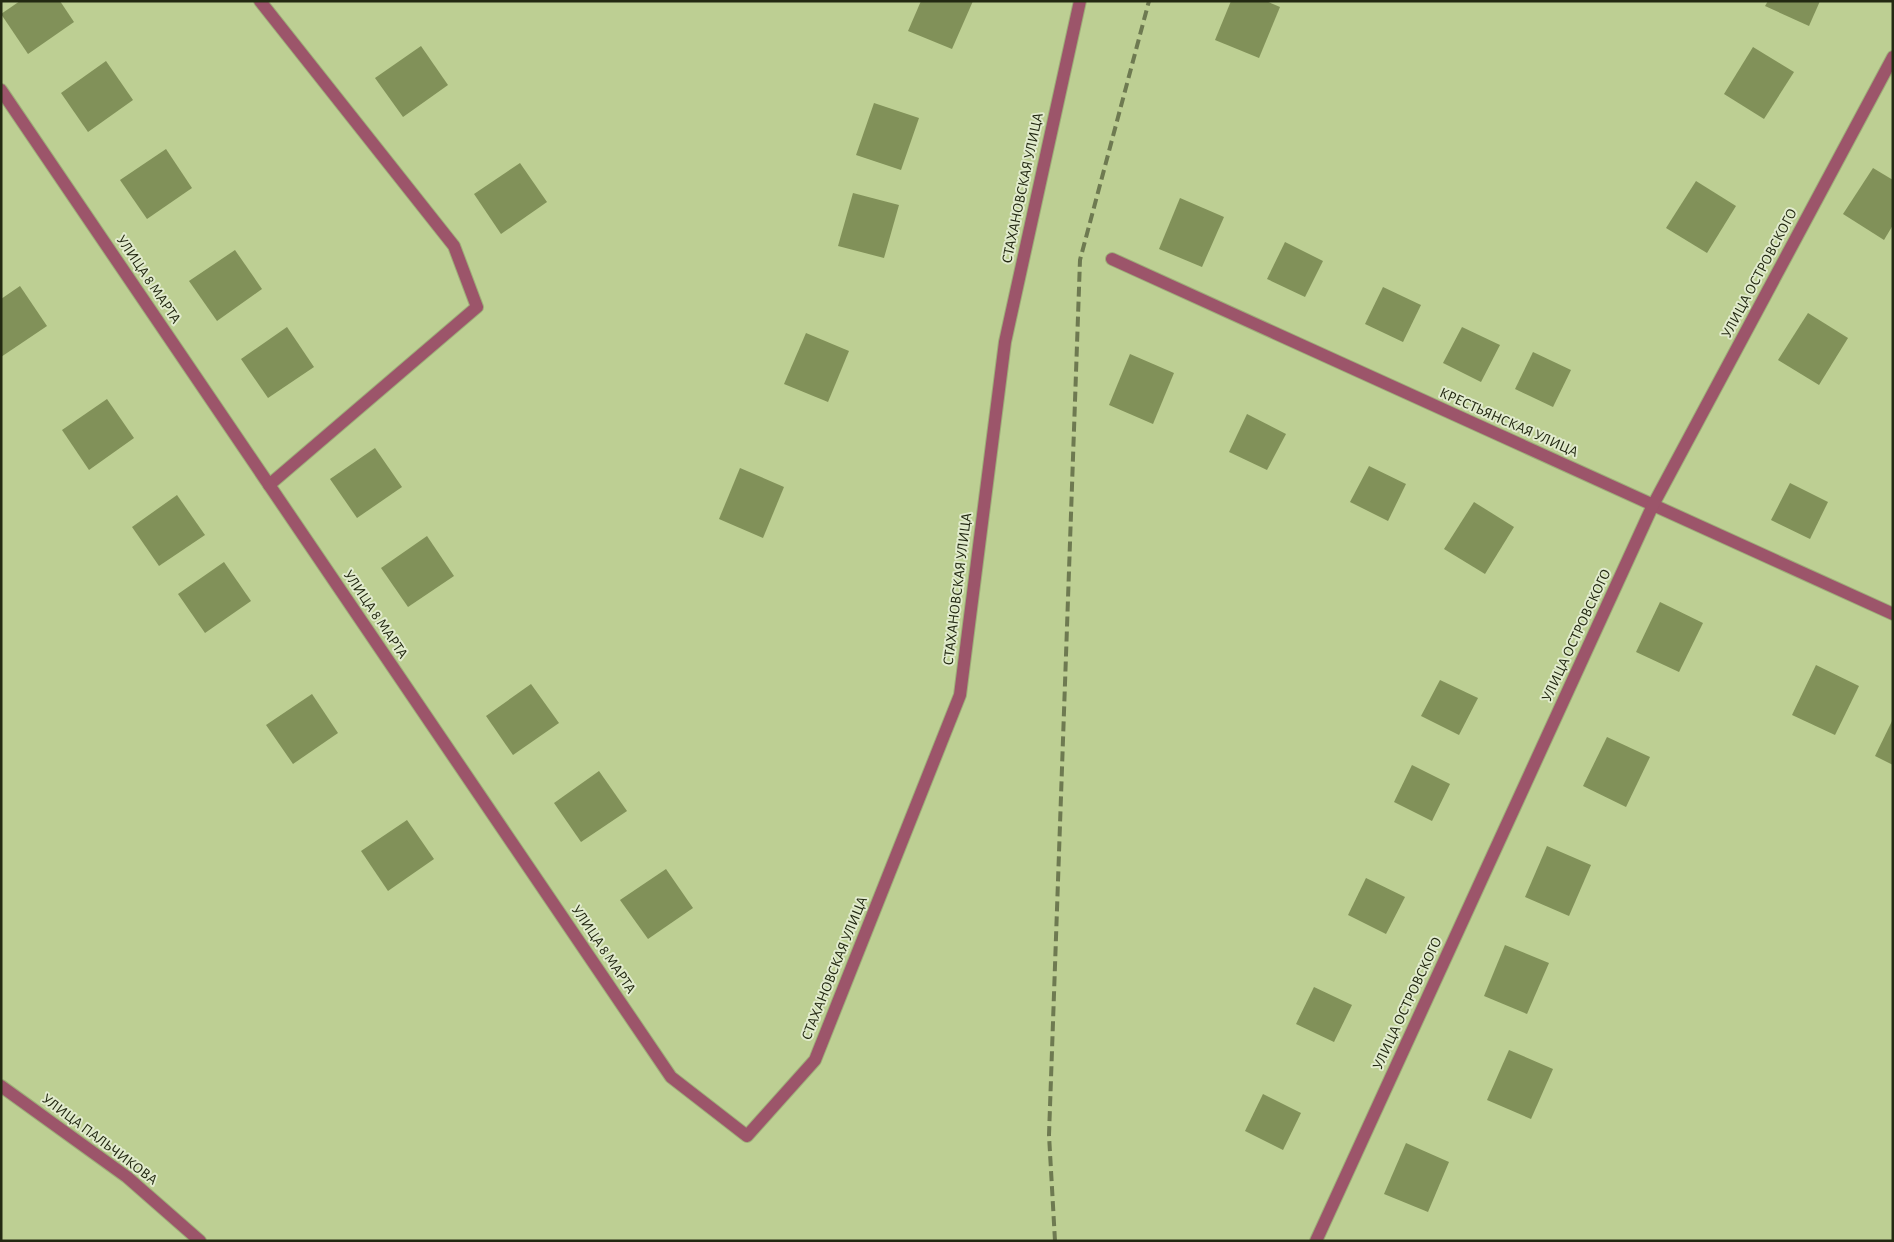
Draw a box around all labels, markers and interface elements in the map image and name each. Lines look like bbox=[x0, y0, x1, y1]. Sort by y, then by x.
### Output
street label: СТАХАНОВСКАЯ УЛИЦА bbox=[999, 111, 1046, 265]
street label: УЛИЦА ОСТРОВСКОГО bbox=[1719, 206, 1800, 340]
street label: УЛИЦА 8 МАРТА bbox=[114, 232, 184, 326]
street label: КРЕСТЬЯНСКАЯ УЛИЦА bbox=[1437, 385, 1581, 460]
street label: СТАХАНОВСКАЯ УЛИЦА bbox=[941, 512, 974, 666]
street label: УЛИЦА 8 МАРТА bbox=[341, 567, 411, 661]
street label: УЛИЦА ОСТРОВСКОГО bbox=[1539, 567, 1614, 704]
street label: СТАХАНОВСКАЯ УЛИЦА bbox=[799, 894, 870, 1042]
street label: УЛИЦА 8 МАРТА bbox=[569, 902, 639, 996]
street label: УЛИЦА ОСТРОВСКОГО bbox=[1370, 935, 1445, 1072]
street label: УЛИЦА ПАЛЬЧИКОВА bbox=[39, 1091, 160, 1188]

